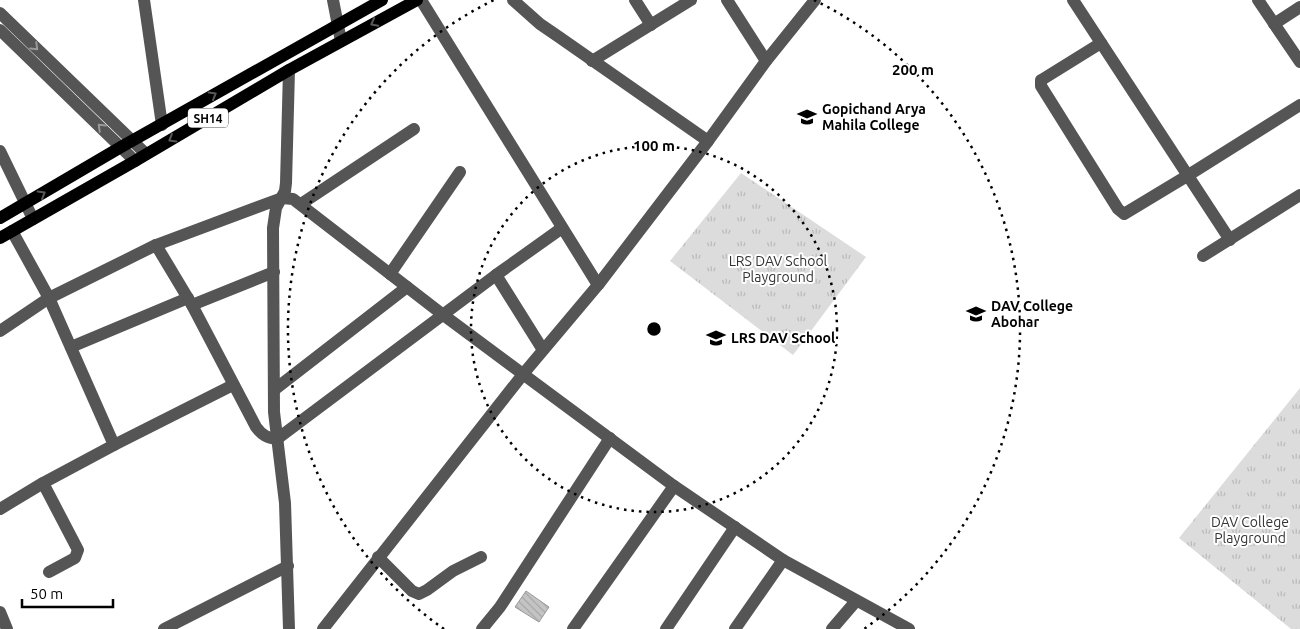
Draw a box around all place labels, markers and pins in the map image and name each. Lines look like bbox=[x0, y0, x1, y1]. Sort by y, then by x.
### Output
place label: Gopichand Arya Mahila College bbox=[822, 101, 926, 133]
school or university icon: Gopichand Arya Mahila College bbox=[796, 106, 818, 128]
place label: DAV College Abohar bbox=[991, 298, 1073, 330]
school or university icon: DAV College Abohar bbox=[965, 303, 987, 325]
centre of rings bbox=[645, 320, 663, 338]
school or university icon: LRS DAV School bbox=[705, 327, 727, 349]
place label: LRS DAV School bbox=[731, 330, 835, 346]

